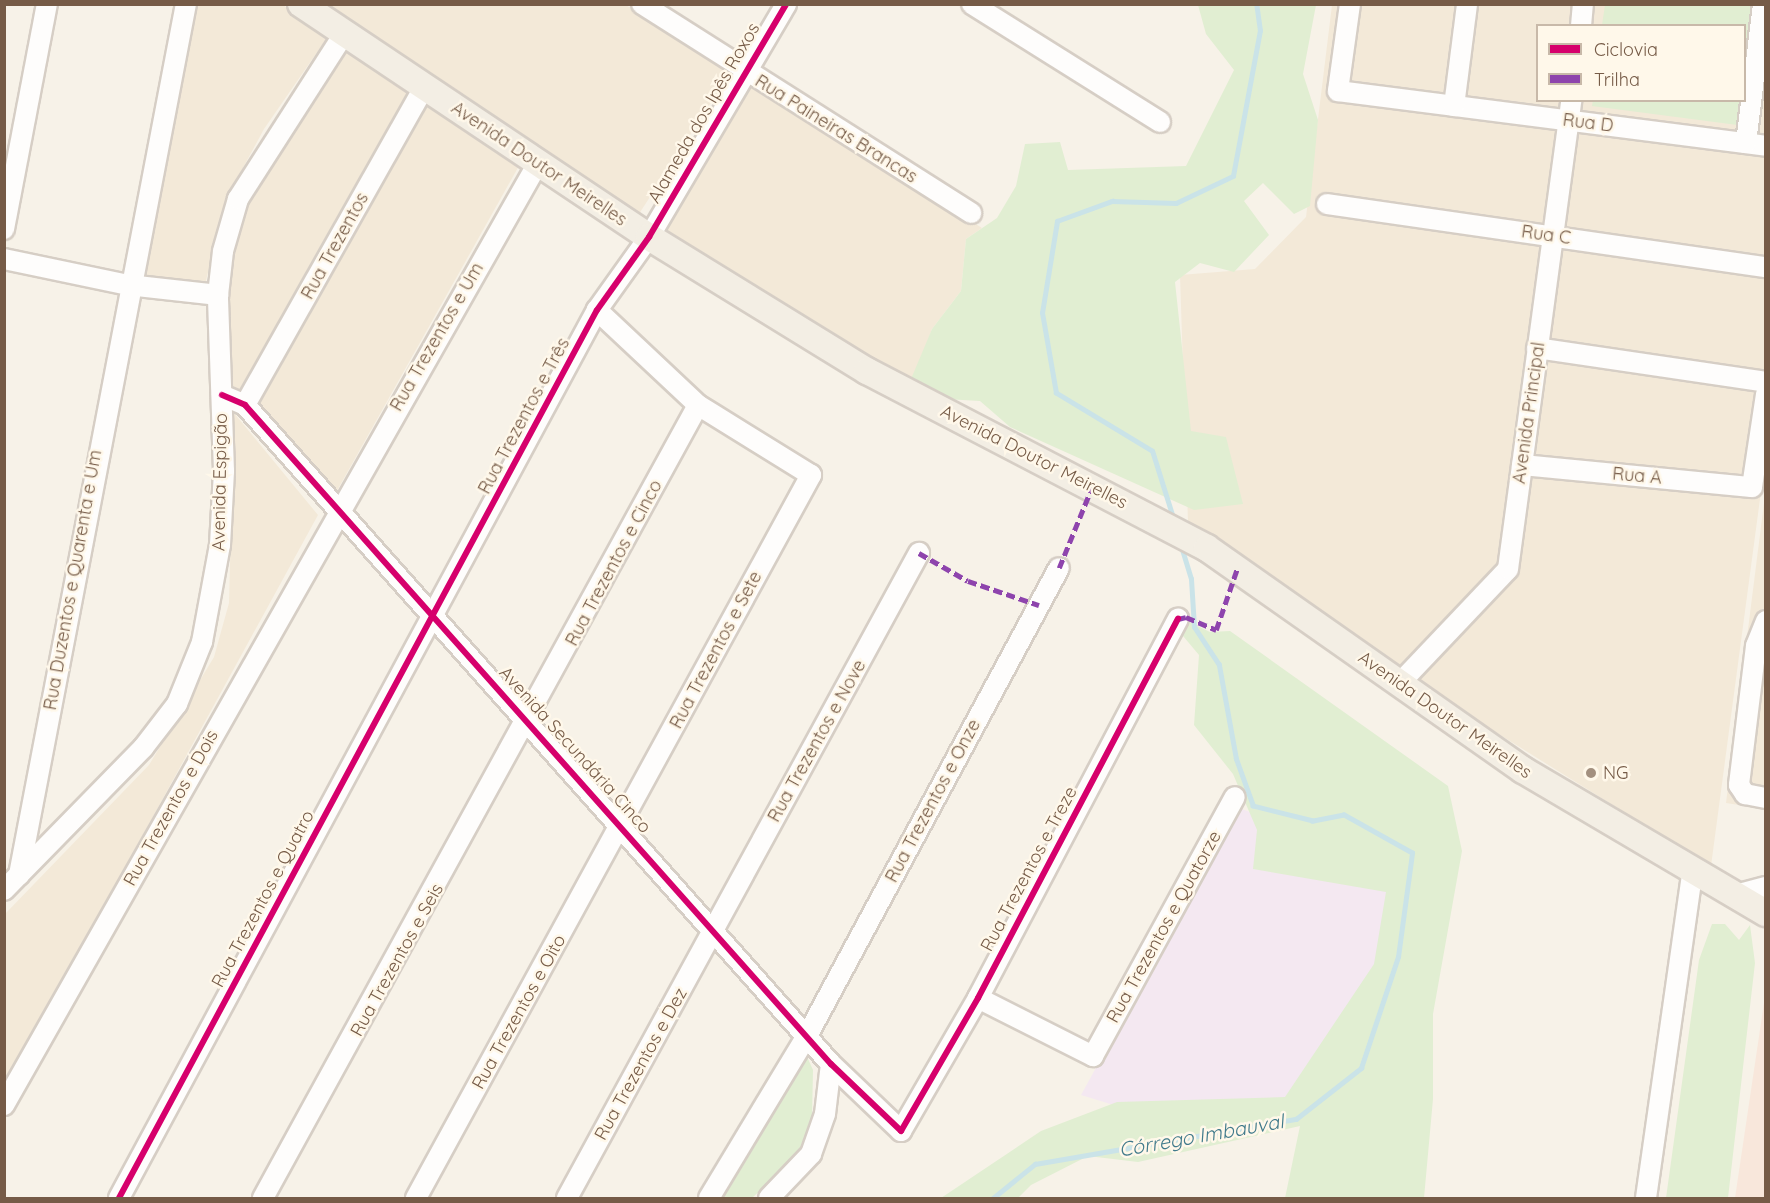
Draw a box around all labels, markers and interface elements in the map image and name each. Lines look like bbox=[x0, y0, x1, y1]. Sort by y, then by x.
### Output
street label: Alameda dos Ipês Roxos bbox=[644, 19, 764, 207]
legend bbox=[1536, 24, 1746, 102]
text: Ciclovia bbox=[1594, 38, 1658, 61]
text: Trilha bbox=[1594, 68, 1640, 91]
street label: Rua Paineiras Brancas bbox=[751, 70, 921, 188]
street label: Avenida Doutor Meirelles bbox=[447, 97, 631, 231]
street label: Rua D bbox=[1561, 109, 1615, 137]
street label: Rua Trezentos bbox=[297, 189, 373, 303]
street label: Rua C bbox=[1520, 221, 1572, 249]
street label: Rua Trezentos e Um bbox=[386, 259, 488, 415]
street label: Rua Trezentos e Três bbox=[474, 334, 574, 498]
street label: Avenida Principal bbox=[1508, 341, 1550, 485]
street label: Avenida Doutor Meirelles bbox=[937, 400, 1131, 514]
street label: Avenida Espigão bbox=[208, 413, 232, 551]
street label: Rua Duzentos e Quarenta e Um bbox=[39, 448, 107, 712]
street label: Rua A bbox=[1611, 463, 1663, 489]
street label: Rua Trezentos e Cinco bbox=[561, 476, 667, 650]
street label: Rua Trezentos e Sete bbox=[665, 568, 767, 732]
street label: Avenida Doutor Meirelles bbox=[1354, 647, 1536, 783]
street label: Rua Trezentos e Nove bbox=[763, 656, 871, 826]
street label: Avenida Secundária Cinco bbox=[495, 662, 655, 838]
street label: Rua Trezentos e Onze bbox=[881, 716, 985, 886]
street label: Rua Trezentos e Dois bbox=[119, 726, 223, 890]
place label: NG bbox=[1603, 762, 1629, 784]
marker: NG bbox=[1584, 766, 1598, 780]
street label: Rua Trezentos e Treze bbox=[976, 783, 1082, 955]
street label: Rua Trezentos e Quatro bbox=[207, 807, 319, 991]
street label: Rua Trezentos e Quatorze bbox=[1102, 827, 1226, 1027]
street label: Rua Trezentos e Seis bbox=[346, 880, 448, 1040]
street label: Rua Trezentos e Oito bbox=[468, 931, 570, 1093]
street label: Rua Trezentos e Dez bbox=[590, 984, 692, 1144]
water label: Córrego Imbauval bbox=[1117, 1109, 1285, 1161]

